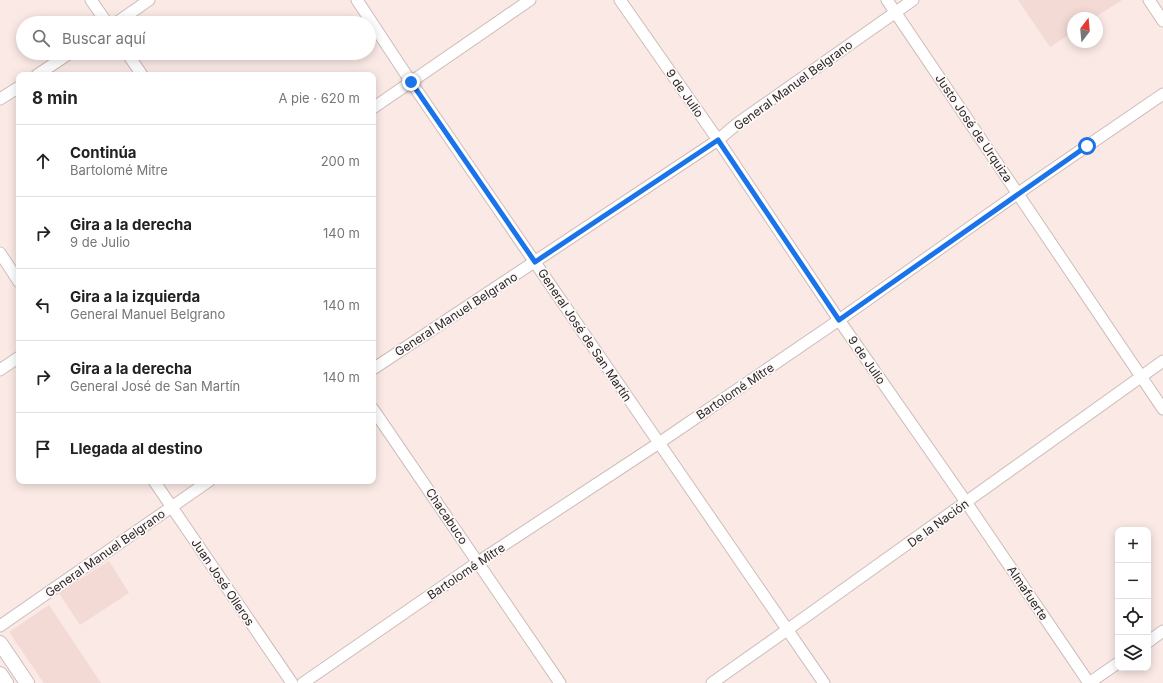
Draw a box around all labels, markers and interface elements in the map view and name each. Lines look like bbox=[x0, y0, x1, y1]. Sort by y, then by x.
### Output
north arrow bbox=[1067, 12, 1103, 48]
search box bbox=[16, 16, 376, 60]
icon: search bbox=[30, 27, 52, 49]
text: Buscar aquí bbox=[62, 29, 146, 48]
street label: General Manuel Belgrano bbox=[731, 37, 855, 133]
street label: 9 de Julio bbox=[663, 66, 707, 120]
street label: Justo José de Urquiza bbox=[932, 71, 1016, 185]
route end bbox=[402, 73, 420, 91]
text: 8 min bbox=[32, 88, 78, 108]
text: A pie · 620 m bbox=[278, 90, 360, 106]
route start bbox=[1078, 137, 1096, 155]
text: Continúa bbox=[70, 143, 137, 162]
icon: ahead bbox=[32, 150, 54, 172]
text: 200 m bbox=[321, 153, 360, 169]
text: Bartolomé Mitre bbox=[70, 162, 168, 178]
text: Gira a la derecha bbox=[70, 215, 192, 234]
icon: right bbox=[32, 222, 54, 244]
text: 140 m bbox=[323, 225, 360, 241]
text: 9 de Julio bbox=[70, 234, 130, 250]
street label: General José de San Martín bbox=[535, 266, 635, 404]
street label: General Manuel Belgrano bbox=[392, 269, 520, 359]
text: Gira a la izquierda bbox=[70, 287, 200, 306]
icon: left bbox=[32, 294, 54, 316]
text: 140 m bbox=[323, 297, 360, 313]
text: General Manuel Belgrano bbox=[70, 306, 225, 322]
street label: 9 de Julio bbox=[845, 333, 889, 387]
text: Gira a la derecha bbox=[70, 359, 192, 378]
street label: Bartolomé Mitre bbox=[693, 360, 777, 422]
icon: right bbox=[32, 366, 54, 388]
text: 140 m bbox=[323, 369, 360, 385]
text: General José de San Martín bbox=[70, 378, 240, 394]
icon: arrive bbox=[32, 438, 54, 460]
text: Llegada al destino bbox=[70, 439, 203, 458]
street label: Chacabuco bbox=[423, 485, 471, 547]
street label: De la Nación bbox=[905, 496, 971, 550]
street label: General Manuel Belgrano bbox=[42, 506, 168, 600]
map controls bbox=[1115, 527, 1151, 671]
button: + bbox=[1115, 527, 1151, 563]
street label: Juan José Olleros bbox=[188, 536, 258, 628]
street label: Bartolomé Mitre bbox=[424, 540, 508, 602]
street label: Almafuerte bbox=[1004, 563, 1052, 623]
button: − bbox=[1115, 563, 1151, 599]
button: locate bbox=[1115, 599, 1151, 635]
button: layers bbox=[1115, 635, 1151, 671]

